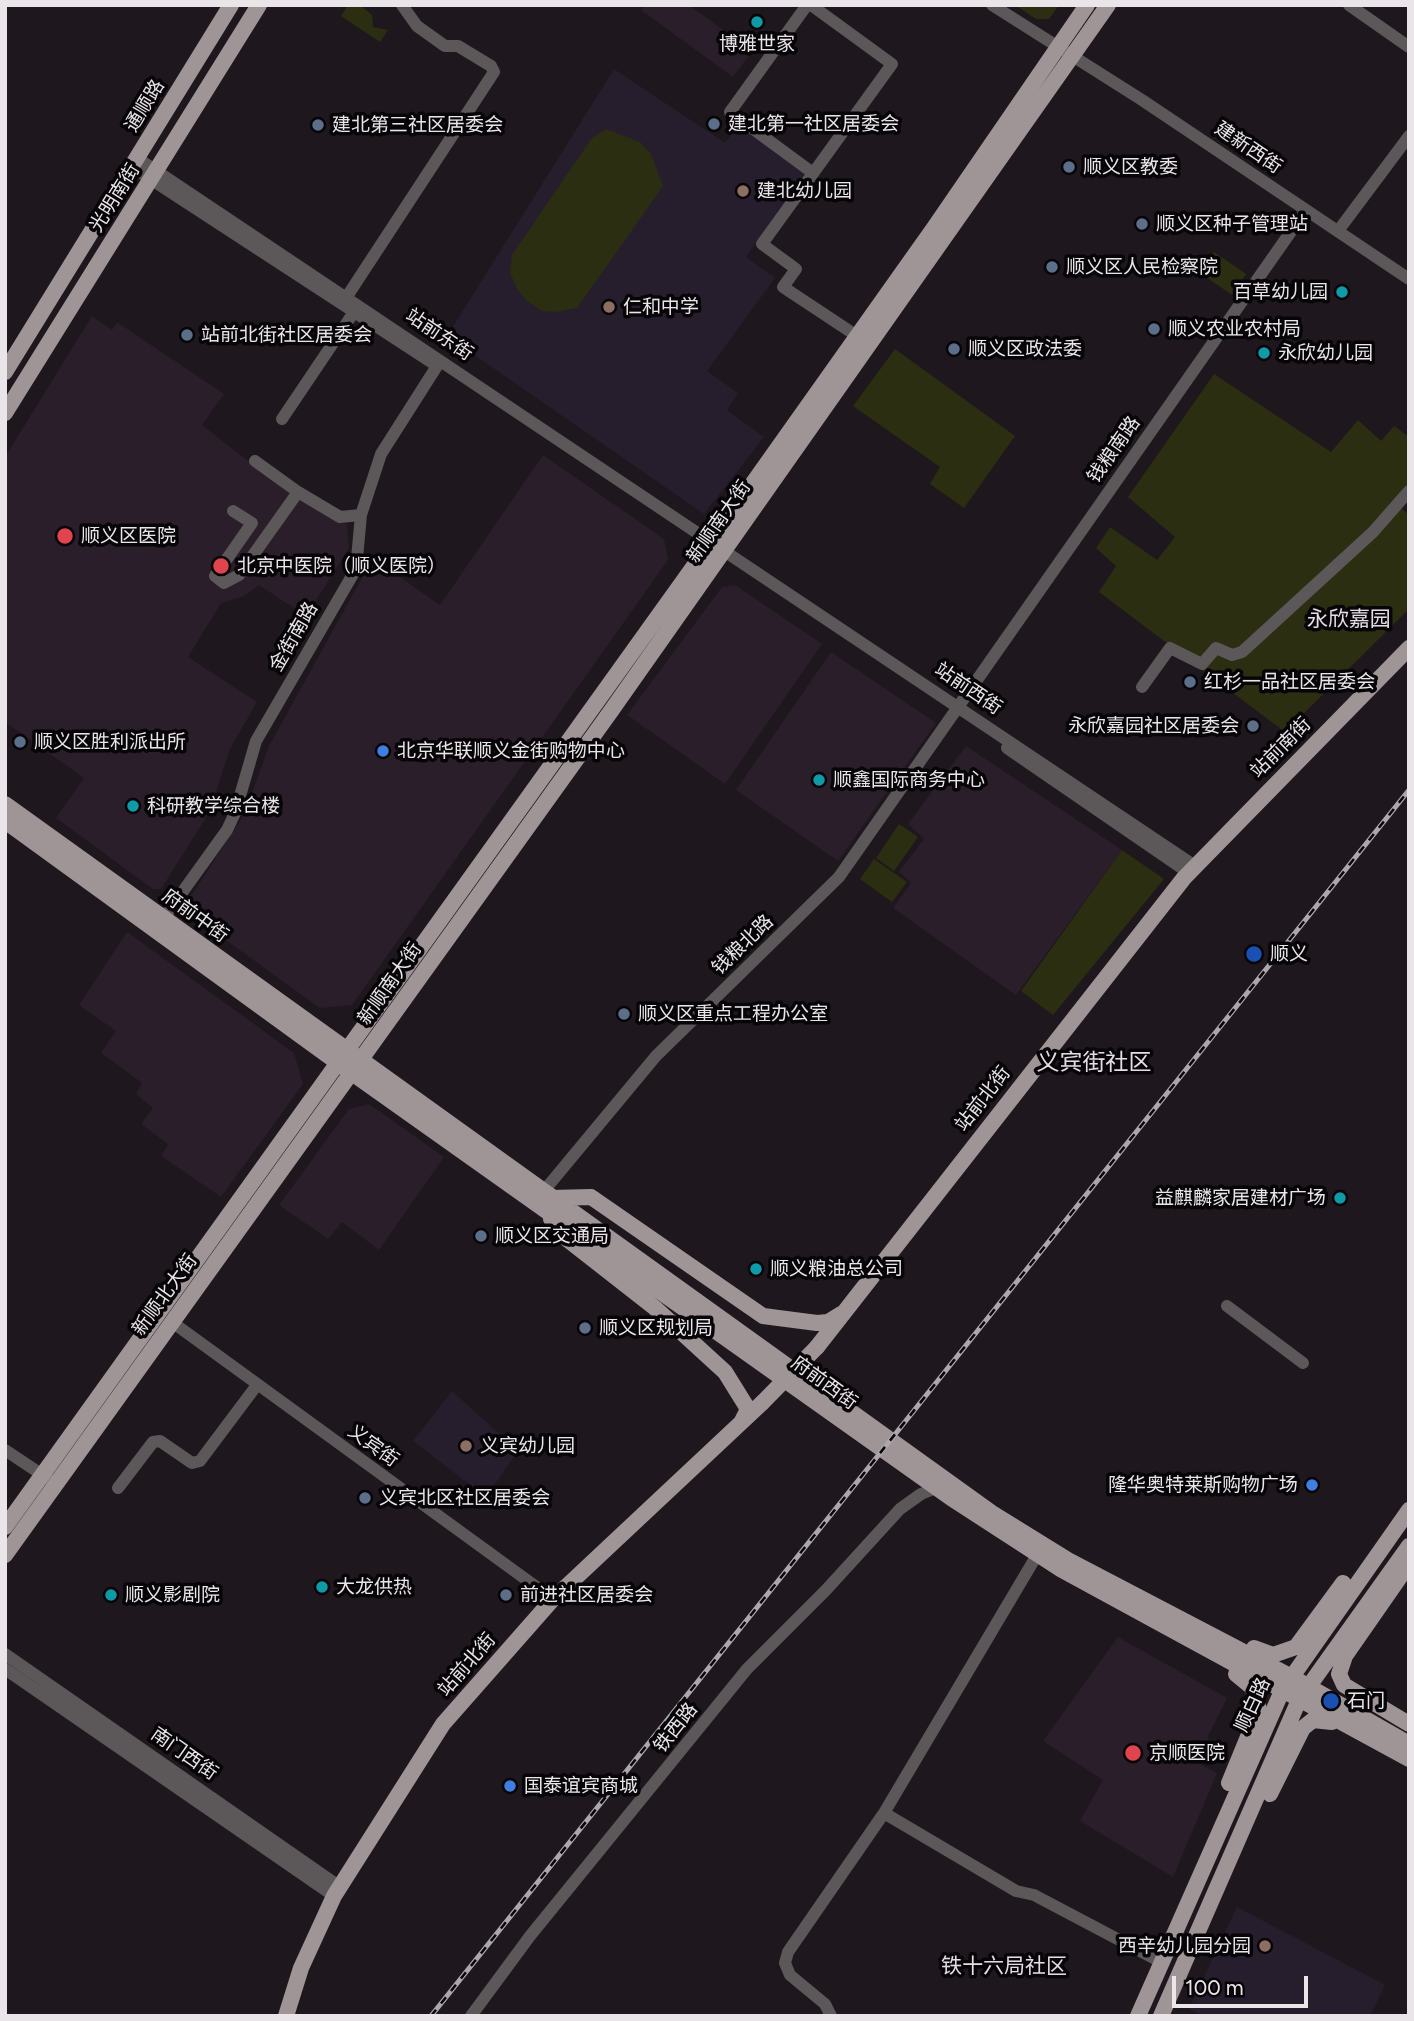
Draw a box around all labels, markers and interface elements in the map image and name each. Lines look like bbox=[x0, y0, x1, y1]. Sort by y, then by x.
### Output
marker: 博雅世家 bbox=[749, 14, 765, 30]
place label: 博雅世家 bbox=[719, 33, 795, 55]
street label: 通顺路 bbox=[121, 76, 169, 136]
place label: 建北第一社区居委会 bbox=[728, 113, 899, 135]
place label: 建北第三社区居委会 bbox=[332, 114, 503, 136]
marker: 建北第一社区居委会 bbox=[706, 116, 722, 132]
marker: 建北第三社区居委会 bbox=[310, 117, 326, 133]
street label: 建新西街 bbox=[1210, 117, 1286, 179]
place label: 顺义区教委 bbox=[1083, 156, 1178, 178]
marker: 顺义区教委 bbox=[1061, 159, 1077, 175]
street label: 光明南街 bbox=[85, 160, 145, 236]
place label: 建北幼儿园 bbox=[757, 180, 852, 202]
marker: 建北幼儿园 bbox=[735, 183, 751, 199]
place label: 顺义区种子管理站 bbox=[1156, 213, 1308, 235]
marker: 顺义区种子管理站 bbox=[1134, 216, 1150, 232]
place label: 顺义区人民检察院 bbox=[1066, 256, 1218, 278]
marker: 顺义区人民检察院 bbox=[1044, 259, 1060, 275]
place label: 百草幼儿园 bbox=[1233, 281, 1328, 303]
marker: 百草幼儿园 bbox=[1334, 284, 1350, 300]
place label: 仁和中学 bbox=[623, 296, 699, 318]
marker: 仁和中学 bbox=[601, 299, 617, 315]
street label: 站前东街 bbox=[401, 304, 477, 366]
place label: 顺义农业农村局 bbox=[1168, 318, 1301, 340]
marker: 顺义农业农村局 bbox=[1146, 321, 1162, 337]
place label: 站前北街社区居委会 bbox=[201, 324, 372, 346]
marker: 站前北街社区居委会 bbox=[179, 327, 195, 343]
place label: 顺义区政法委 bbox=[968, 338, 1082, 360]
marker: 顺义区政法委 bbox=[946, 341, 962, 357]
place label: 永欣幼儿园 bbox=[1278, 342, 1373, 364]
marker: 永欣幼儿园 bbox=[1256, 345, 1272, 361]
street label: 钱粮南路 bbox=[1083, 412, 1145, 488]
street label: 新顺南大街 bbox=[682, 477, 756, 567]
place label: 顺义区医院 bbox=[81, 525, 176, 547]
marker: 顺义区医院 bbox=[55, 526, 75, 546]
place label: 北京中医院（顺义医院） bbox=[237, 555, 446, 577]
marker: 北京中医院（顺义医院） bbox=[211, 556, 231, 576]
street label: 金街南路 bbox=[265, 598, 323, 676]
district label: 永欣嘉园 bbox=[1307, 607, 1391, 633]
street label: 站前西街 bbox=[930, 658, 1006, 720]
place label: 红杉一品社区居委会 bbox=[1204, 671, 1375, 693]
marker: 红杉一品社区居委会 bbox=[1182, 674, 1198, 690]
street label: 站前南街 bbox=[1246, 713, 1316, 783]
place label: 永欣嘉园社区居委会 bbox=[1068, 715, 1239, 737]
marker: 永欣嘉园社区居委会 bbox=[1245, 718, 1261, 734]
place label: 顺义区胜利派出所 bbox=[34, 731, 186, 753]
marker: 顺义区胜利派出所 bbox=[12, 734, 28, 750]
place label: 北京华联顺义金街购物中心 bbox=[397, 740, 625, 762]
marker: 北京华联顺义金街购物中心 bbox=[375, 743, 391, 759]
place label: 顺鑫国际商务中心 bbox=[833, 769, 985, 791]
marker: 顺鑫国际商务中心 bbox=[811, 772, 827, 788]
place label: 科研教学综合楼 bbox=[147, 795, 280, 817]
marker: 科研教学综合楼 bbox=[125, 798, 141, 814]
street label: 府前中街 bbox=[158, 884, 232, 948]
street label: 钱粮北路 bbox=[708, 910, 778, 980]
street label: 新顺南大街 bbox=[353, 939, 427, 1029]
place label: 顺义 bbox=[1270, 943, 1308, 965]
marker: 顺义 bbox=[1244, 944, 1264, 964]
place label: 顺义区重点工程办公室 bbox=[638, 1003, 828, 1025]
marker: 顺义区重点工程办公室 bbox=[616, 1006, 632, 1022]
district label: 义宾街社区 bbox=[1037, 1049, 1151, 1077]
street label: 站前北街 bbox=[951, 1062, 1015, 1136]
place label: 益麒麟家居建材广场 bbox=[1155, 1187, 1326, 1209]
marker: 益麒麟家居建材广场 bbox=[1332, 1190, 1348, 1206]
place label: 顺义区交通局 bbox=[495, 1225, 609, 1247]
marker: 顺义区交通局 bbox=[473, 1228, 489, 1244]
street label: 新顺北大街 bbox=[128, 1250, 202, 1340]
place label: 顺义粮油总公司 bbox=[770, 1258, 903, 1280]
marker: 顺义粮油总公司 bbox=[748, 1261, 764, 1277]
place label: 顺义区规划局 bbox=[599, 1317, 713, 1339]
marker: 顺义区规划局 bbox=[577, 1320, 593, 1336]
street label: 府前西街 bbox=[787, 1351, 861, 1415]
street label: 义宾街 bbox=[343, 1420, 403, 1472]
place label: 义宾幼儿园 bbox=[480, 1435, 575, 1457]
marker: 义宾幼儿园 bbox=[458, 1438, 474, 1454]
place label: 隆华奥特莱斯购物广场 bbox=[1108, 1474, 1298, 1496]
marker: 隆华奥特莱斯购物广场 bbox=[1304, 1477, 1320, 1493]
place label: 义宾北区社区居委会 bbox=[379, 1487, 550, 1509]
marker: 义宾北区社区居委会 bbox=[357, 1490, 373, 1506]
place label: 大龙供热 bbox=[336, 1576, 412, 1598]
marker: 大龙供热 bbox=[314, 1579, 330, 1595]
place label: 顺义影剧院 bbox=[125, 1584, 220, 1606]
place label: 前进社区居委会 bbox=[520, 1584, 653, 1606]
marker: 顺义影剧院 bbox=[103, 1587, 119, 1603]
marker: 前进社区居委会 bbox=[498, 1587, 514, 1603]
street label: 站前北街 bbox=[433, 1629, 501, 1701]
street label: 顺白路 bbox=[1231, 1674, 1275, 1736]
place label: 石门 bbox=[1347, 1690, 1385, 1712]
marker: 石门 bbox=[1321, 1691, 1341, 1711]
street label: 铁西路 bbox=[649, 1699, 703, 1757]
street label: 南门西街 bbox=[146, 1723, 222, 1785]
place label: 京顺医院 bbox=[1149, 1742, 1225, 1764]
marker: 京顺医院 bbox=[1123, 1743, 1143, 1763]
place label: 国泰谊宾商城 bbox=[524, 1775, 638, 1797]
marker: 国泰谊宾商城 bbox=[502, 1778, 518, 1794]
place label: 西辛幼儿园分园 bbox=[1118, 1935, 1251, 1957]
marker: 西辛幼儿园分园 bbox=[1257, 1938, 1273, 1954]
district label: 铁十六局社区 bbox=[941, 1954, 1067, 1980]
scale bar bbox=[1176, 1962, 1312, 2006]
text: 100 m bbox=[1185, 1975, 1244, 2000]

